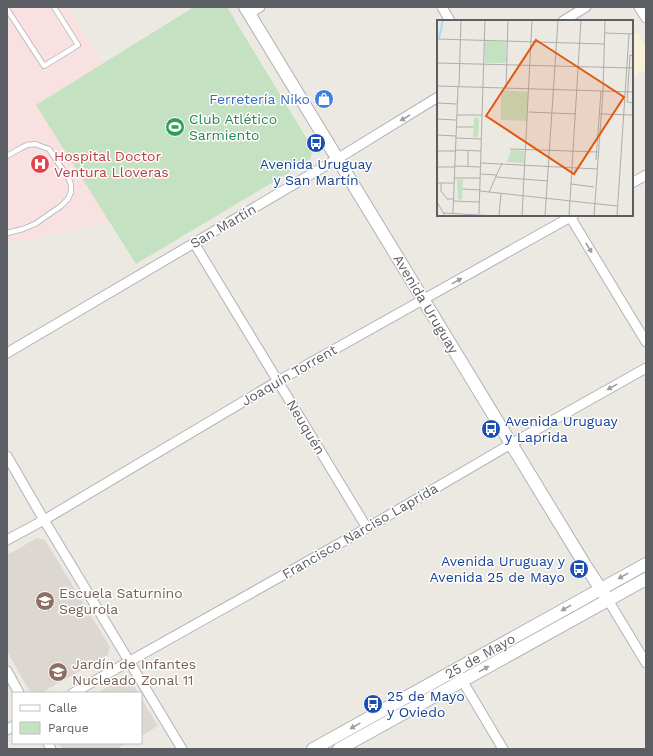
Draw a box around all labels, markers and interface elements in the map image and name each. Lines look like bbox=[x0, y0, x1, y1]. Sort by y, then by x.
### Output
inset map bbox=[437, 20, 633, 216]
shop icon: Ferretería Niko bbox=[313, 88, 335, 110]
place label: Ferretería Niko bbox=[209, 91, 310, 107]
place label: Club Atlético Sarmiento bbox=[189, 111, 277, 143]
one-way arrow bbox=[399, 114, 411, 121]
sports icon: Club Atlético Sarmiento bbox=[164, 116, 186, 138]
bus stop icon: Avenida Uruguay y San Martín bbox=[305, 132, 327, 154]
place label: Hospital Doctor Ventura Lloveras bbox=[54, 148, 169, 180]
hospital icon: Hospital Doctor Ventura Lloveras bbox=[29, 153, 51, 175]
place label: Avenida Uruguay y San Martín bbox=[260, 156, 373, 188]
street label: San Martín bbox=[187, 201, 259, 251]
one-way arrow bbox=[585, 243, 593, 253]
street label: Avenida Uruguay bbox=[390, 252, 462, 357]
one-way arrow bbox=[451, 277, 463, 284]
street label: Joaquín Torrent bbox=[239, 341, 340, 409]
one-way arrow bbox=[606, 383, 618, 390]
street label: Neuquén bbox=[283, 397, 329, 457]
place label: Avenida Uruguay y Laprida bbox=[505, 413, 618, 445]
bus stop icon: Avenida Uruguay y Laprida bbox=[480, 418, 502, 440]
street label: Francisco Narciso Laprida bbox=[279, 480, 441, 582]
place label: Avenida Uruguay y Avenida 25 de Mayo bbox=[430, 553, 566, 585]
bus stop icon: Avenida Uruguay y Avenida 25 de Mayo bbox=[568, 558, 590, 580]
one-way arrow bbox=[617, 573, 629, 580]
place label: Escuela Saturnino Segurola bbox=[59, 585, 183, 617]
school or university icon: Escuela Saturnino Segurola bbox=[34, 590, 56, 612]
one-way arrow bbox=[561, 605, 572, 612]
street label: 25 de Mayo bbox=[442, 630, 518, 682]
place label: Jardín de Infantes Nucleado Zonal 11 bbox=[72, 656, 196, 688]
school or university icon: Jardín de Infantes Nucleado Zonal 11 bbox=[47, 661, 69, 683]
one-way arrow bbox=[478, 666, 490, 672]
place label: 25 de Mayo y Oviedo bbox=[387, 688, 465, 720]
legend bbox=[12, 692, 142, 744]
bus stop icon: 25 de Mayo y Oviedo bbox=[362, 693, 384, 715]
text: Calle bbox=[48, 701, 77, 715]
text: Parque bbox=[48, 721, 89, 735]
one-way arrow bbox=[349, 722, 361, 729]

